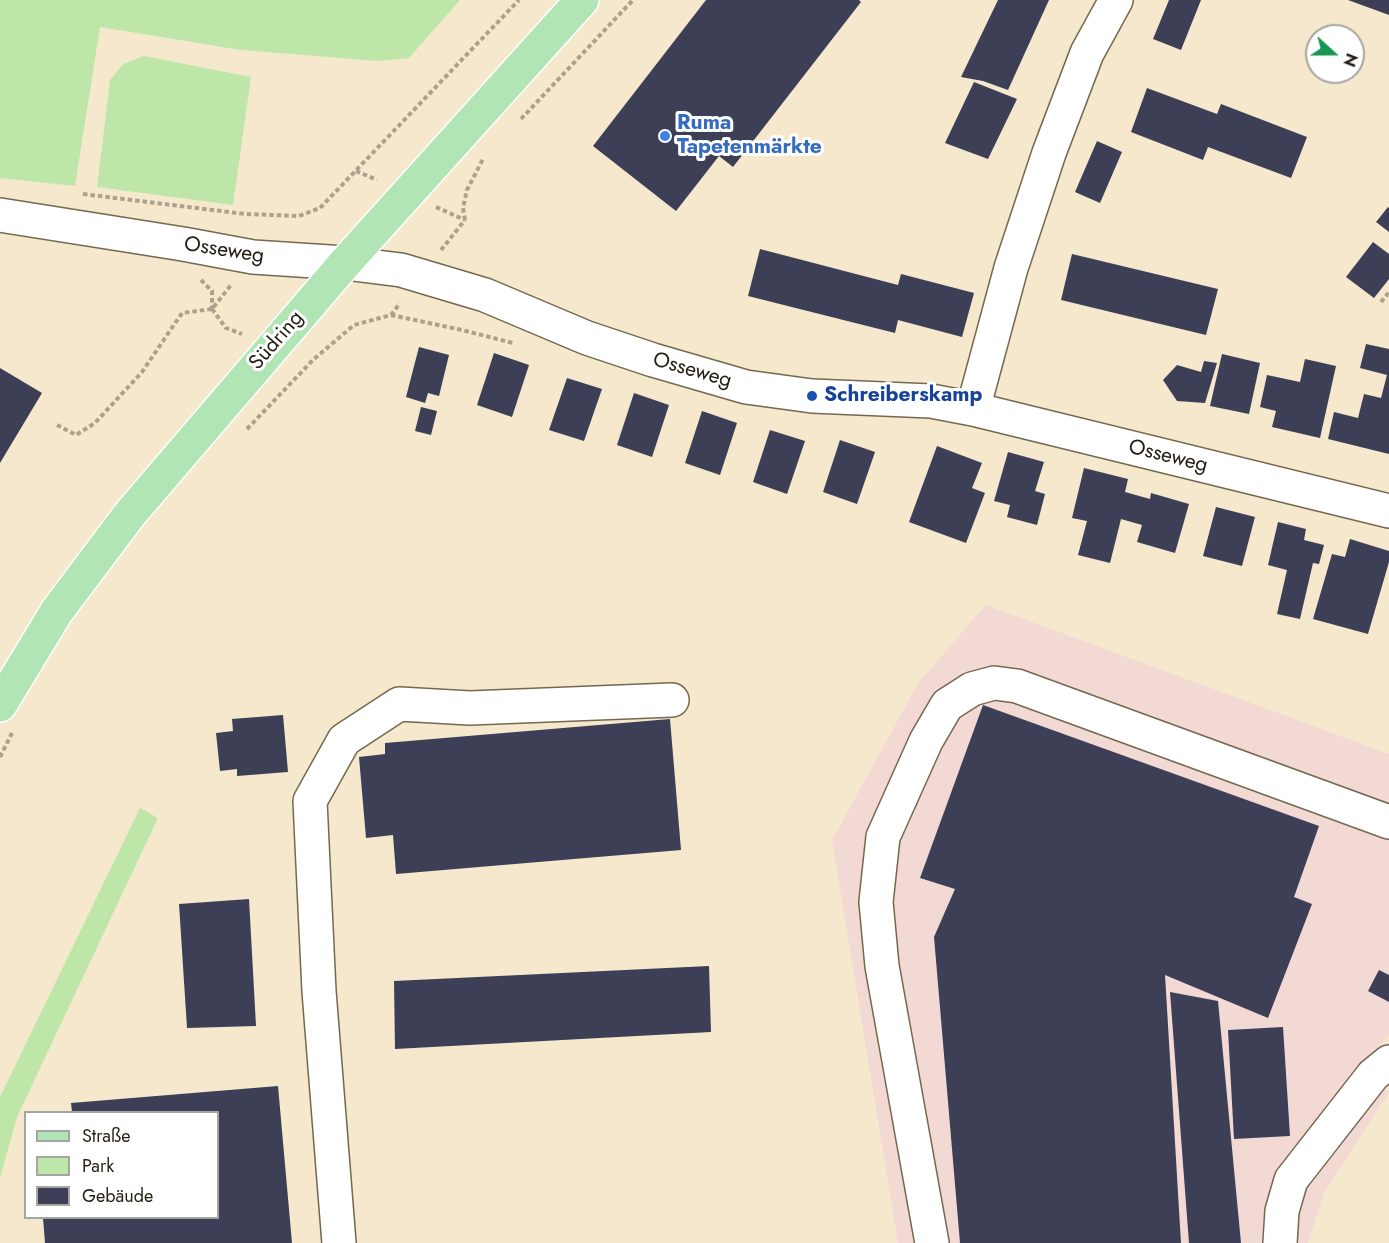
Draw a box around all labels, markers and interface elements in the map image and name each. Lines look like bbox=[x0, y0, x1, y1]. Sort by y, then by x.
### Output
north arrow bbox=[1305, 24, 1365, 84]
text: N bbox=[1337, 50, 1363, 70]
place label: Ruma Tapetenmärkte bbox=[677, 111, 822, 161]
marker: Ruma Tapetenmärkte bbox=[658, 129, 672, 143]
street label: Osseweg bbox=[182, 232, 266, 270]
street label: Südring bbox=[244, 306, 310, 376]
street label: Osseweg bbox=[650, 348, 734, 394]
place label: Schreiberskamp bbox=[824, 383, 982, 409]
marker: Schreiberskamp bbox=[805, 389, 819, 403]
street label: Osseweg bbox=[1126, 435, 1210, 479]
legend bbox=[24, 1111, 219, 1219]
text: Straße bbox=[82, 1123, 130, 1149]
text: Park bbox=[82, 1153, 114, 1179]
text: Gebäude bbox=[82, 1183, 153, 1209]

